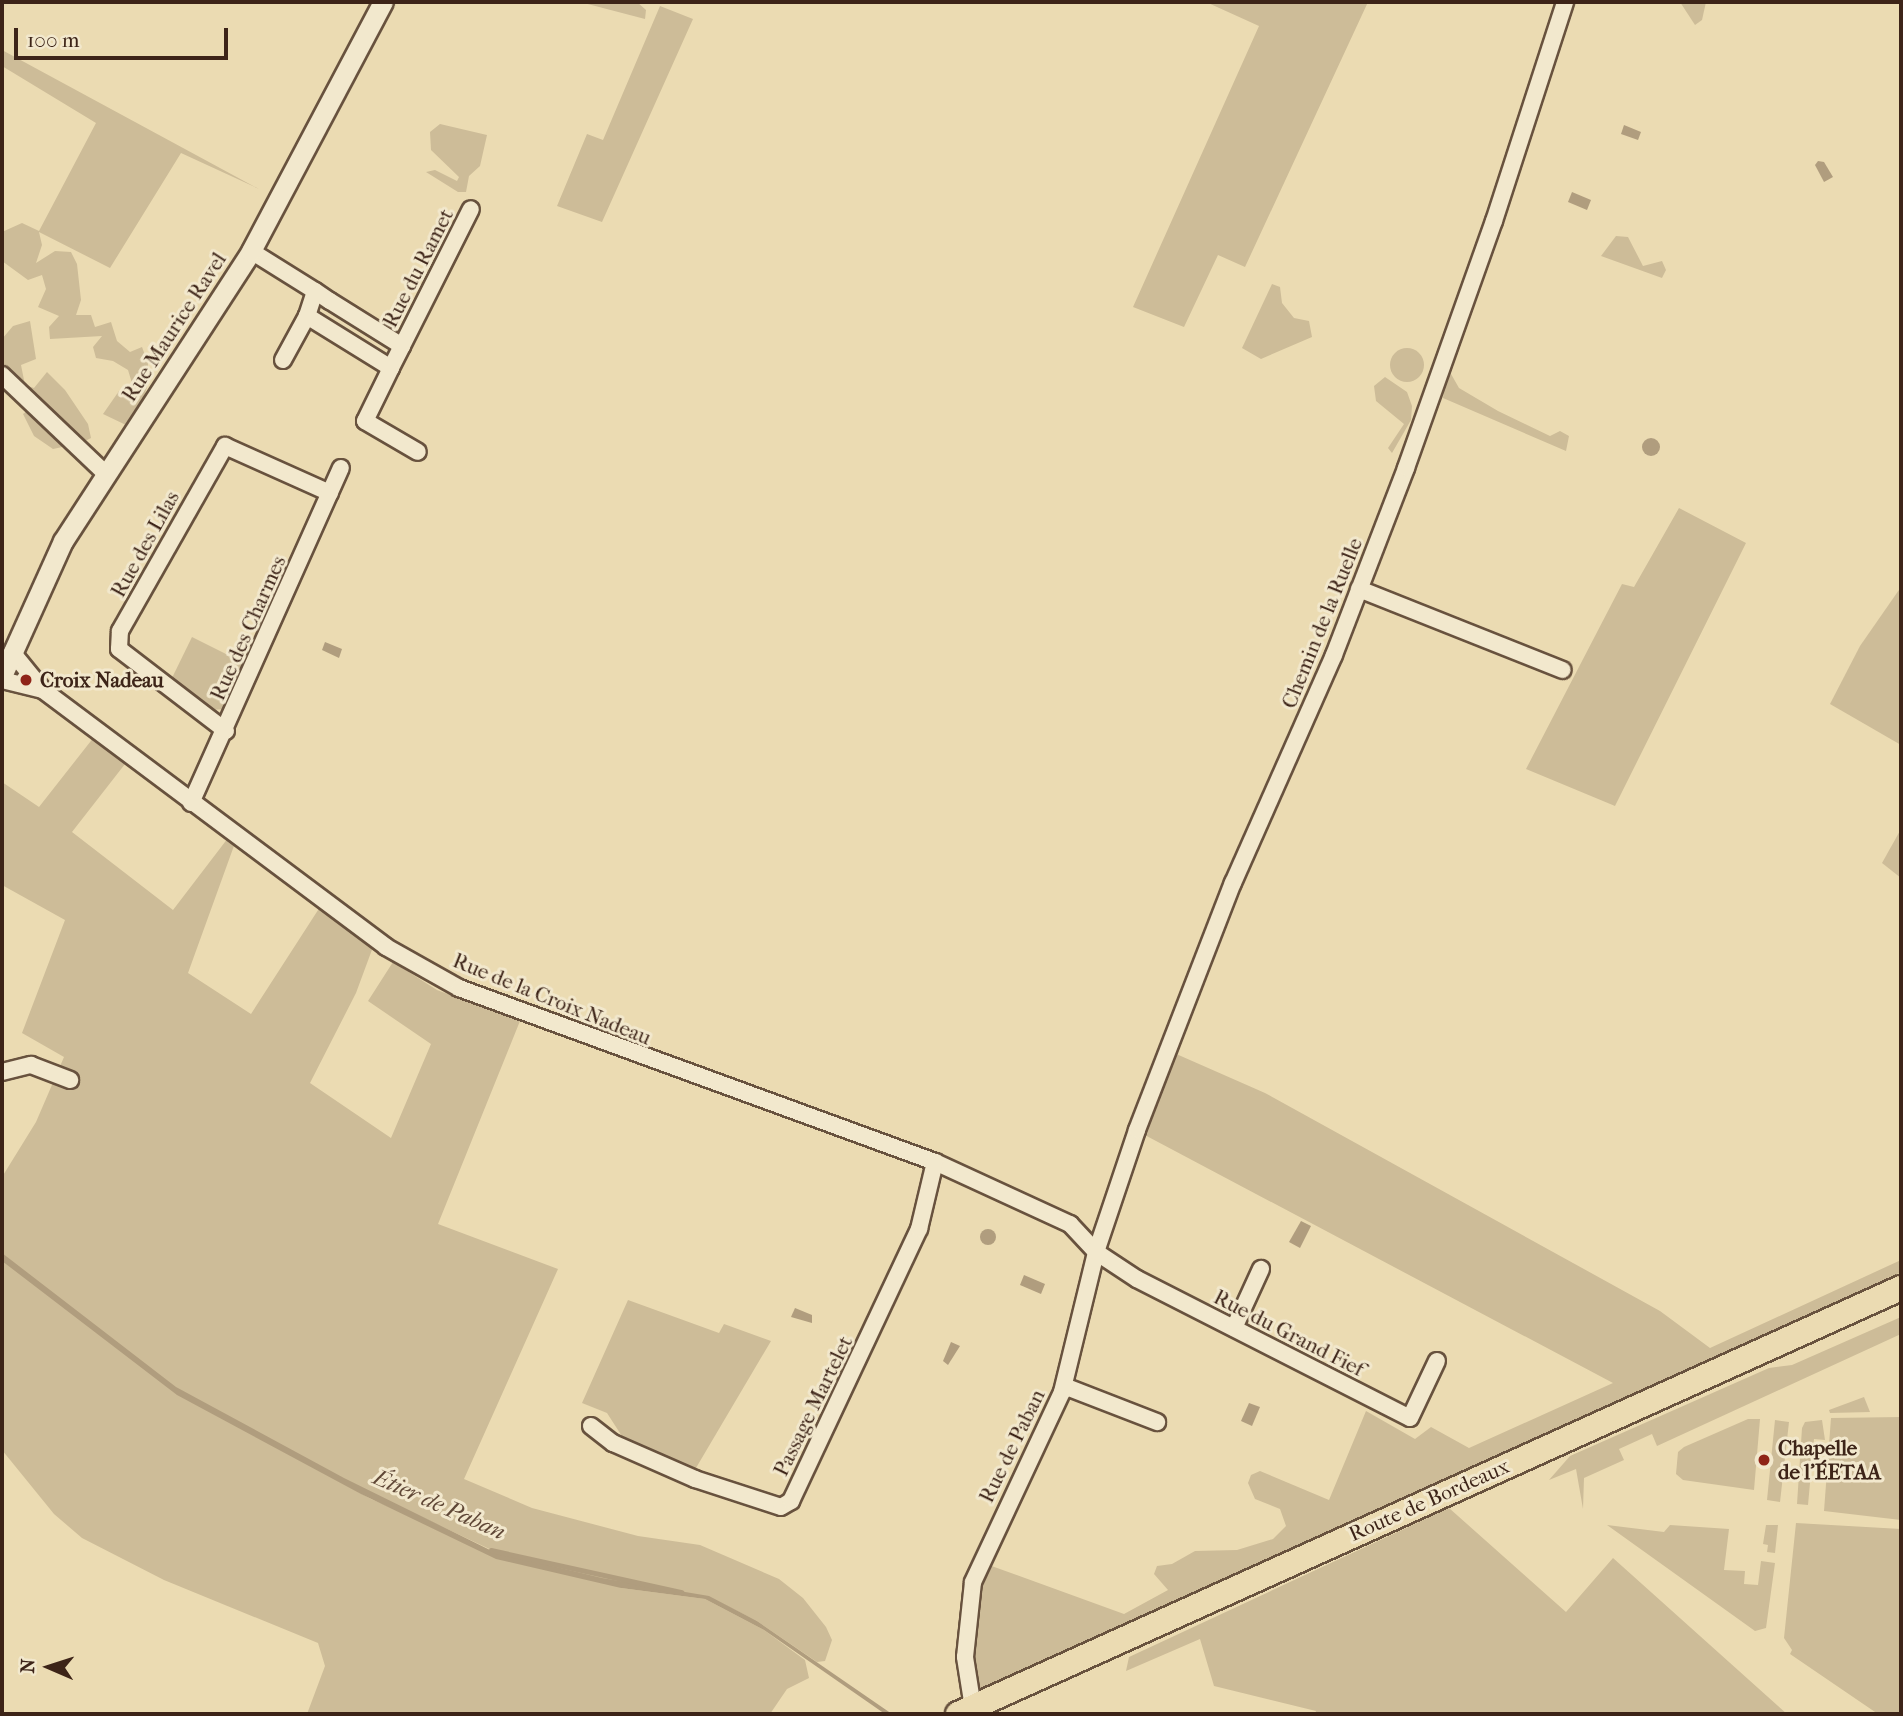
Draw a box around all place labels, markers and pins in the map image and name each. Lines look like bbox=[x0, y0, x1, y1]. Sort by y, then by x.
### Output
place label: Croix Nadeau bbox=[40, 667, 164, 693]
marker: Croix Nadeau bbox=[18, 672, 34, 688]
place label: Chapelle de l'ÉETAA bbox=[1778, 1435, 1881, 1485]
marker: Chapelle de l'ÉETAA bbox=[1756, 1452, 1772, 1468]

